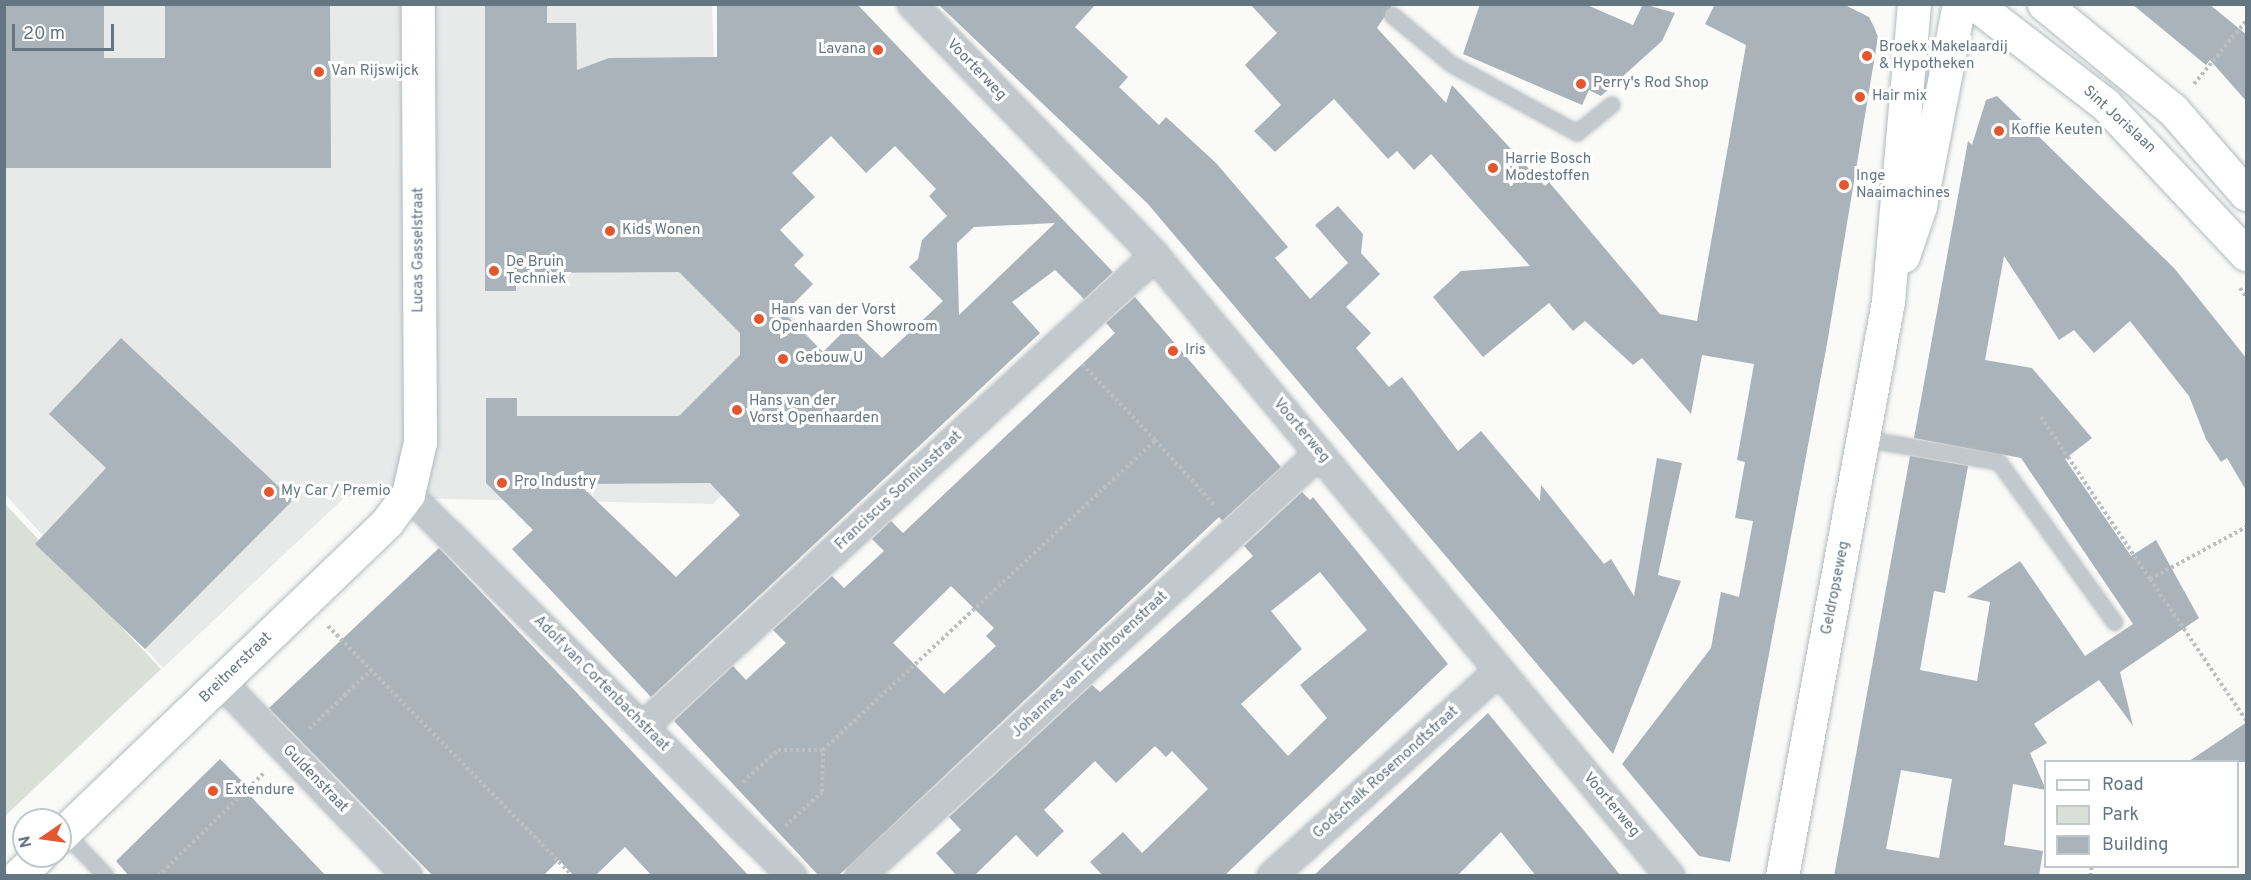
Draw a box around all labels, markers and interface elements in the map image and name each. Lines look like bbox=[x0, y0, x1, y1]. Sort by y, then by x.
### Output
scale bar bbox=[15, 12, 117, 50]
text: 20 m bbox=[23, 23, 65, 46]
street label: Voorterweg bbox=[942, 36, 1010, 104]
place label: Broekx Makelaardij & Hypotheken bbox=[1879, 38, 2008, 73]
place label: Lavana bbox=[818, 41, 866, 59]
marker: Lavana bbox=[871, 43, 885, 57]
marker: Broekx Makelaardij & Hypotheken bbox=[1860, 49, 1874, 63]
place label: Van Rijswijck bbox=[331, 63, 419, 81]
marker: Van Rijswijck bbox=[312, 65, 326, 79]
place label: Perry's Rod Shop bbox=[1593, 75, 1709, 93]
marker: Perry's Rod Shop bbox=[1574, 77, 1588, 91]
street label: Sint Jorislaan bbox=[2079, 83, 2159, 157]
place label: Hair mix bbox=[1872, 88, 1927, 106]
marker: Hair mix bbox=[1853, 90, 1867, 104]
place label: Koffie Keuten bbox=[2011, 122, 2103, 140]
marker: Koffie Keuten bbox=[1992, 124, 2006, 138]
place label: Harrie Bosch Modestoffen bbox=[1505, 150, 1591, 185]
marker: Harrie Bosch Modestoffen bbox=[1486, 161, 1500, 175]
place label: Inge Naaimachines bbox=[1856, 167, 1950, 202]
marker: Inge Naaimachines bbox=[1837, 178, 1851, 192]
street label: Lucas Gasselstraat bbox=[410, 187, 428, 313]
place label: Kids Wonen bbox=[622, 222, 701, 240]
marker: Kids Wonen bbox=[603, 224, 617, 238]
place label: De Bruin Techniek bbox=[506, 253, 566, 288]
marker: De Bruin Techniek bbox=[487, 264, 501, 278]
place label: Hans van der Vorst Openhaarden Showroom bbox=[771, 301, 938, 336]
marker: Hans van der Vorst Openhaarden Showroom bbox=[752, 312, 766, 326]
place label: Iris bbox=[1185, 342, 1206, 360]
marker: Iris bbox=[1166, 344, 1180, 358]
place label: Gebouw U bbox=[795, 350, 863, 368]
marker: Gebouw U bbox=[776, 352, 790, 366]
place label: Hans van der Vorst Openhaarden bbox=[749, 392, 879, 427]
street label: Voorterweg bbox=[1269, 395, 1333, 467]
marker: Hans van der Vorst Openhaarden bbox=[730, 403, 744, 417]
street label: Franciscus Sonniusstraat bbox=[832, 428, 966, 554]
place label: Pro Industry bbox=[514, 474, 596, 492]
marker: Pro Industry bbox=[495, 476, 509, 490]
place label: My Car / Premio bbox=[281, 483, 391, 501]
marker: My Car / Premio bbox=[262, 485, 276, 499]
street label: Geldropseweg bbox=[1818, 540, 1854, 636]
street label: Johannes van Eindhovenstraat bbox=[1008, 588, 1172, 742]
street label: Adolf van Cortenbachstraat bbox=[529, 612, 673, 756]
street label: Breitnerstraat bbox=[196, 629, 276, 707]
street label: Godschalk Rosemondtstraat bbox=[1310, 703, 1462, 843]
street label: Guldenstraat bbox=[278, 742, 352, 816]
legend bbox=[2044, 760, 2239, 868]
street label: Voorterweg bbox=[1579, 769, 1643, 841]
text: Road bbox=[2102, 774, 2144, 797]
place label: Extendure bbox=[225, 782, 295, 800]
marker: Extendure bbox=[206, 784, 220, 798]
text: Park bbox=[2102, 804, 2139, 827]
north arrow bbox=[12, 808, 72, 868]
text: N bbox=[15, 834, 37, 849]
text: Building bbox=[2102, 834, 2168, 857]

